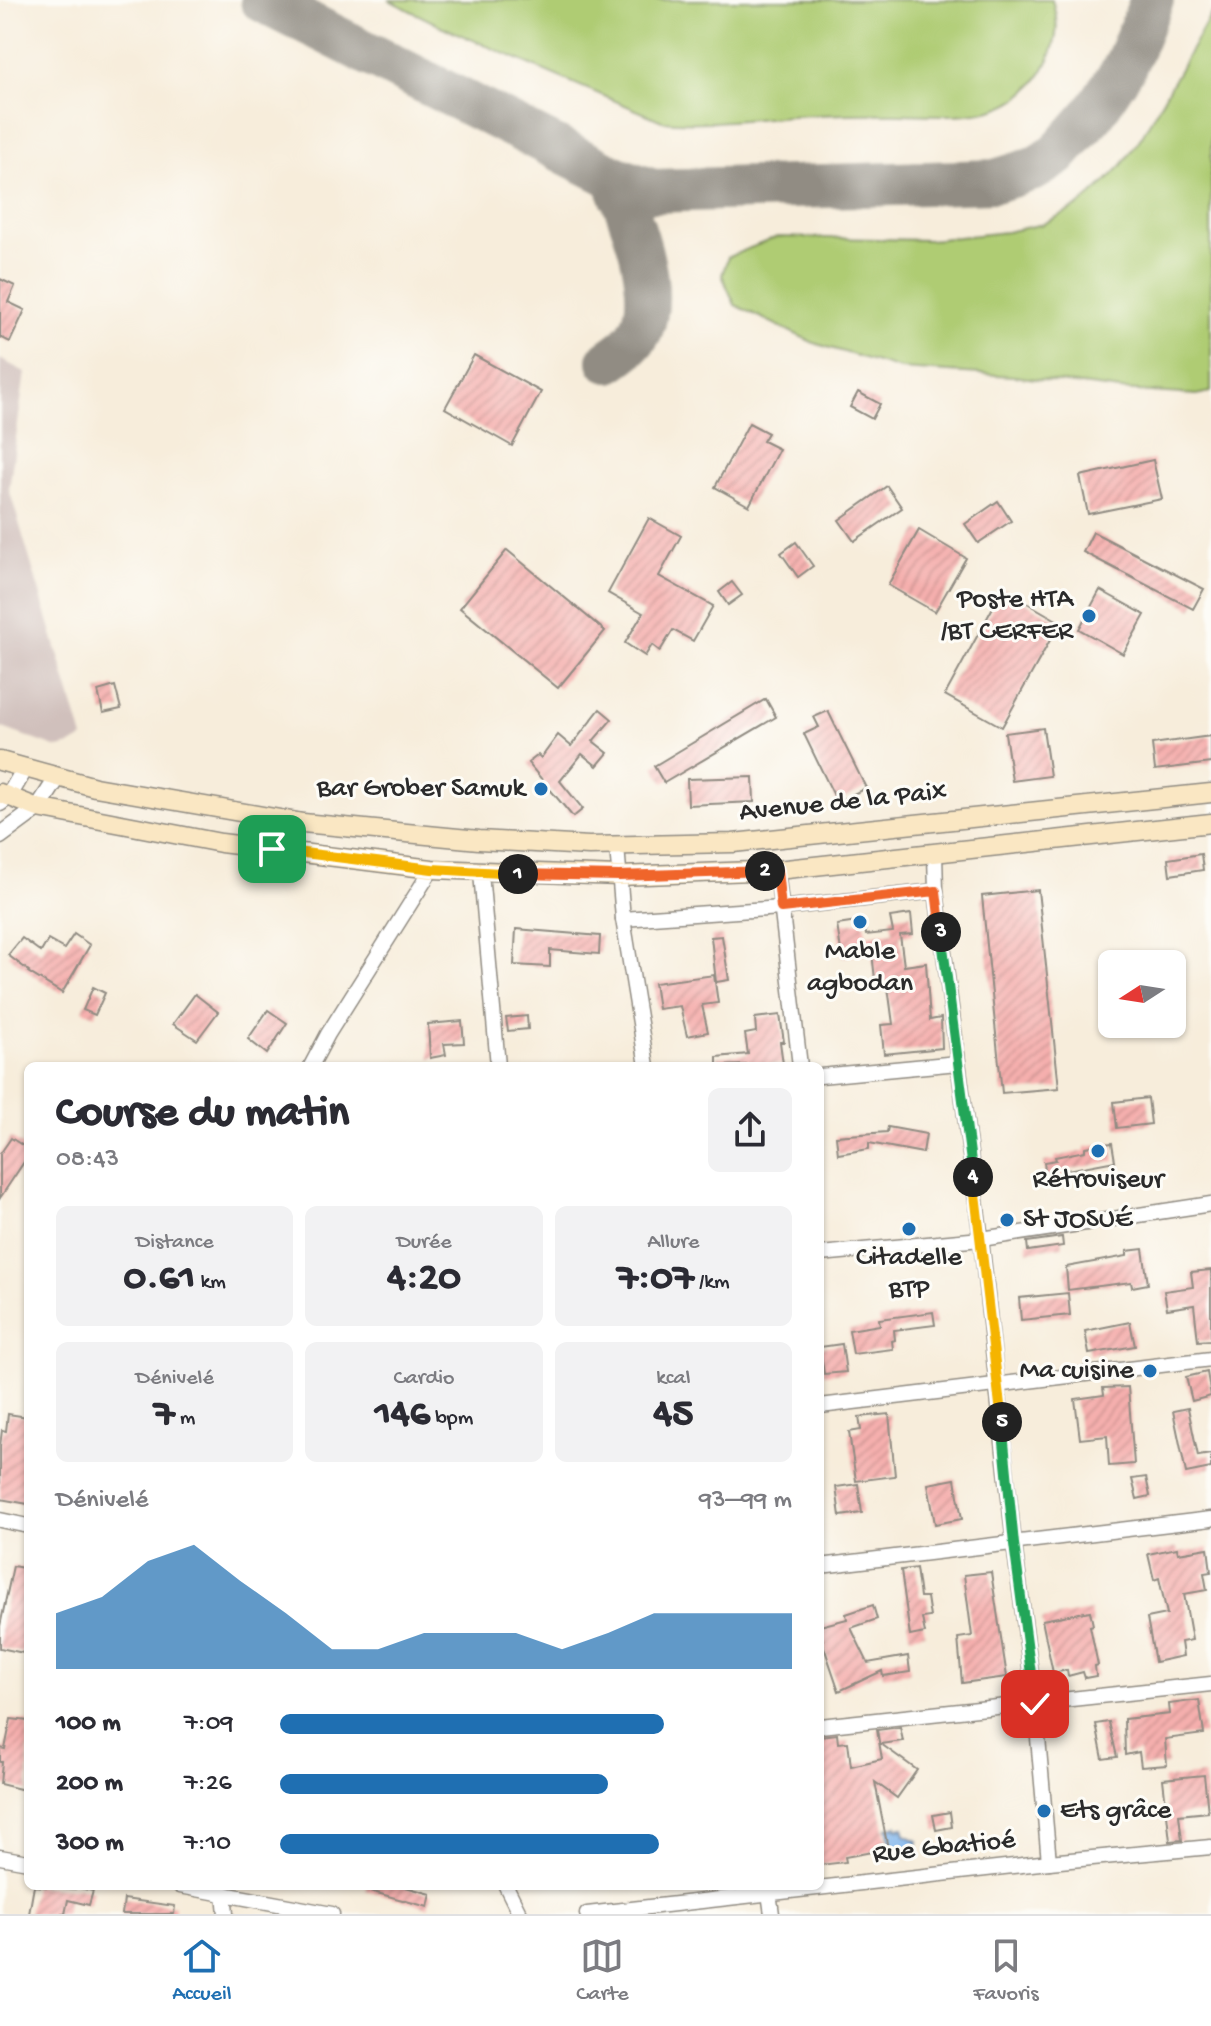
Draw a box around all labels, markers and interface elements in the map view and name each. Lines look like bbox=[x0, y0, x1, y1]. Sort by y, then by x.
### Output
place label: Poste HTA /BT CERFER bbox=[941, 584, 1074, 649]
marker: Poste HTA /BT CERFER bbox=[1080, 607, 1098, 625]
place label: Bar Grober Samuk bbox=[316, 773, 528, 806]
street label: Avenue de la Paix bbox=[738, 776, 949, 830]
marker: Bar Grober Samuk bbox=[532, 780, 550, 798]
pin bbox=[238, 815, 306, 883]
icon: arrive bbox=[250, 827, 294, 871]
pin: 2 bbox=[745, 851, 785, 891]
pin: 1 bbox=[498, 854, 538, 894]
text: 2 bbox=[760, 858, 770, 884]
text: 1 bbox=[514, 861, 522, 887]
pin: 3 bbox=[921, 912, 961, 952]
marker: Mable agbodan bbox=[851, 913, 869, 931]
text: 3 bbox=[935, 919, 947, 945]
place label: Mable agbodan bbox=[807, 936, 914, 1001]
north arrow bbox=[1098, 950, 1186, 1038]
map controls bbox=[1098, 950, 1186, 1038]
button: share bbox=[708, 1088, 792, 1172]
text: Course du matin bbox=[56, 1089, 349, 1141]
marker: Rétroviseur bbox=[1089, 1142, 1107, 1160]
text: 08:43 bbox=[56, 1145, 119, 1176]
pin: 4 bbox=[953, 1157, 993, 1197]
text: 4 bbox=[968, 1164, 978, 1190]
place label: Rétroviseur bbox=[1032, 1164, 1166, 1197]
place label: St JOSUÉ bbox=[1023, 1204, 1134, 1237]
marker: St JOSUÉ bbox=[998, 1211, 1016, 1229]
marker: Citadelle BTP bbox=[900, 1220, 918, 1238]
text: Distance bbox=[136, 1230, 214, 1256]
text: Durée bbox=[396, 1230, 452, 1256]
text: Allure bbox=[647, 1230, 699, 1256]
place label: Citadelle BTP bbox=[856, 1242, 962, 1307]
text: 0.61 bbox=[123, 1256, 195, 1303]
text: 4:20 bbox=[387, 1256, 461, 1303]
text: 7:07 bbox=[617, 1256, 694, 1303]
text: km bbox=[195, 1270, 226, 1296]
text: /km bbox=[694, 1270, 730, 1296]
place label: Ma cuisine bbox=[1020, 1355, 1135, 1388]
marker: Ma cuisine bbox=[1141, 1362, 1159, 1380]
text: Dénivelé bbox=[136, 1366, 214, 1392]
text: Cardio bbox=[393, 1366, 455, 1392]
text: kcal bbox=[656, 1366, 690, 1392]
text: 7 bbox=[154, 1392, 175, 1439]
text: 146 bbox=[375, 1392, 430, 1439]
text: 45 bbox=[653, 1392, 693, 1439]
pin: 5 bbox=[982, 1402, 1022, 1442]
text: m bbox=[175, 1406, 195, 1432]
text: bpm bbox=[430, 1406, 473, 1432]
text: 5 bbox=[996, 1409, 1008, 1435]
text: Dénivelé bbox=[56, 1486, 148, 1517]
text: 93–99 m bbox=[699, 1486, 792, 1517]
pin bbox=[1001, 1670, 1069, 1738]
icon: check bbox=[1013, 1682, 1057, 1726]
text: 100 m bbox=[56, 1709, 121, 1740]
text: 7:09 bbox=[184, 1709, 233, 1740]
text: 200 m bbox=[56, 1769, 123, 1800]
text: 7:26 bbox=[184, 1769, 232, 1800]
place label: Ets grâce bbox=[1060, 1795, 1172, 1828]
marker: Ets grâce bbox=[1035, 1802, 1053, 1820]
street label: Rue Gbatioé bbox=[871, 1824, 1018, 1872]
text: 300 m bbox=[56, 1829, 124, 1860]
text: 7:10 bbox=[184, 1829, 231, 1860]
tab: Accueil bbox=[172, 1934, 232, 2008]
tab: Carte bbox=[576, 1934, 629, 2008]
tab: Favoris bbox=[973, 1934, 1039, 2008]

